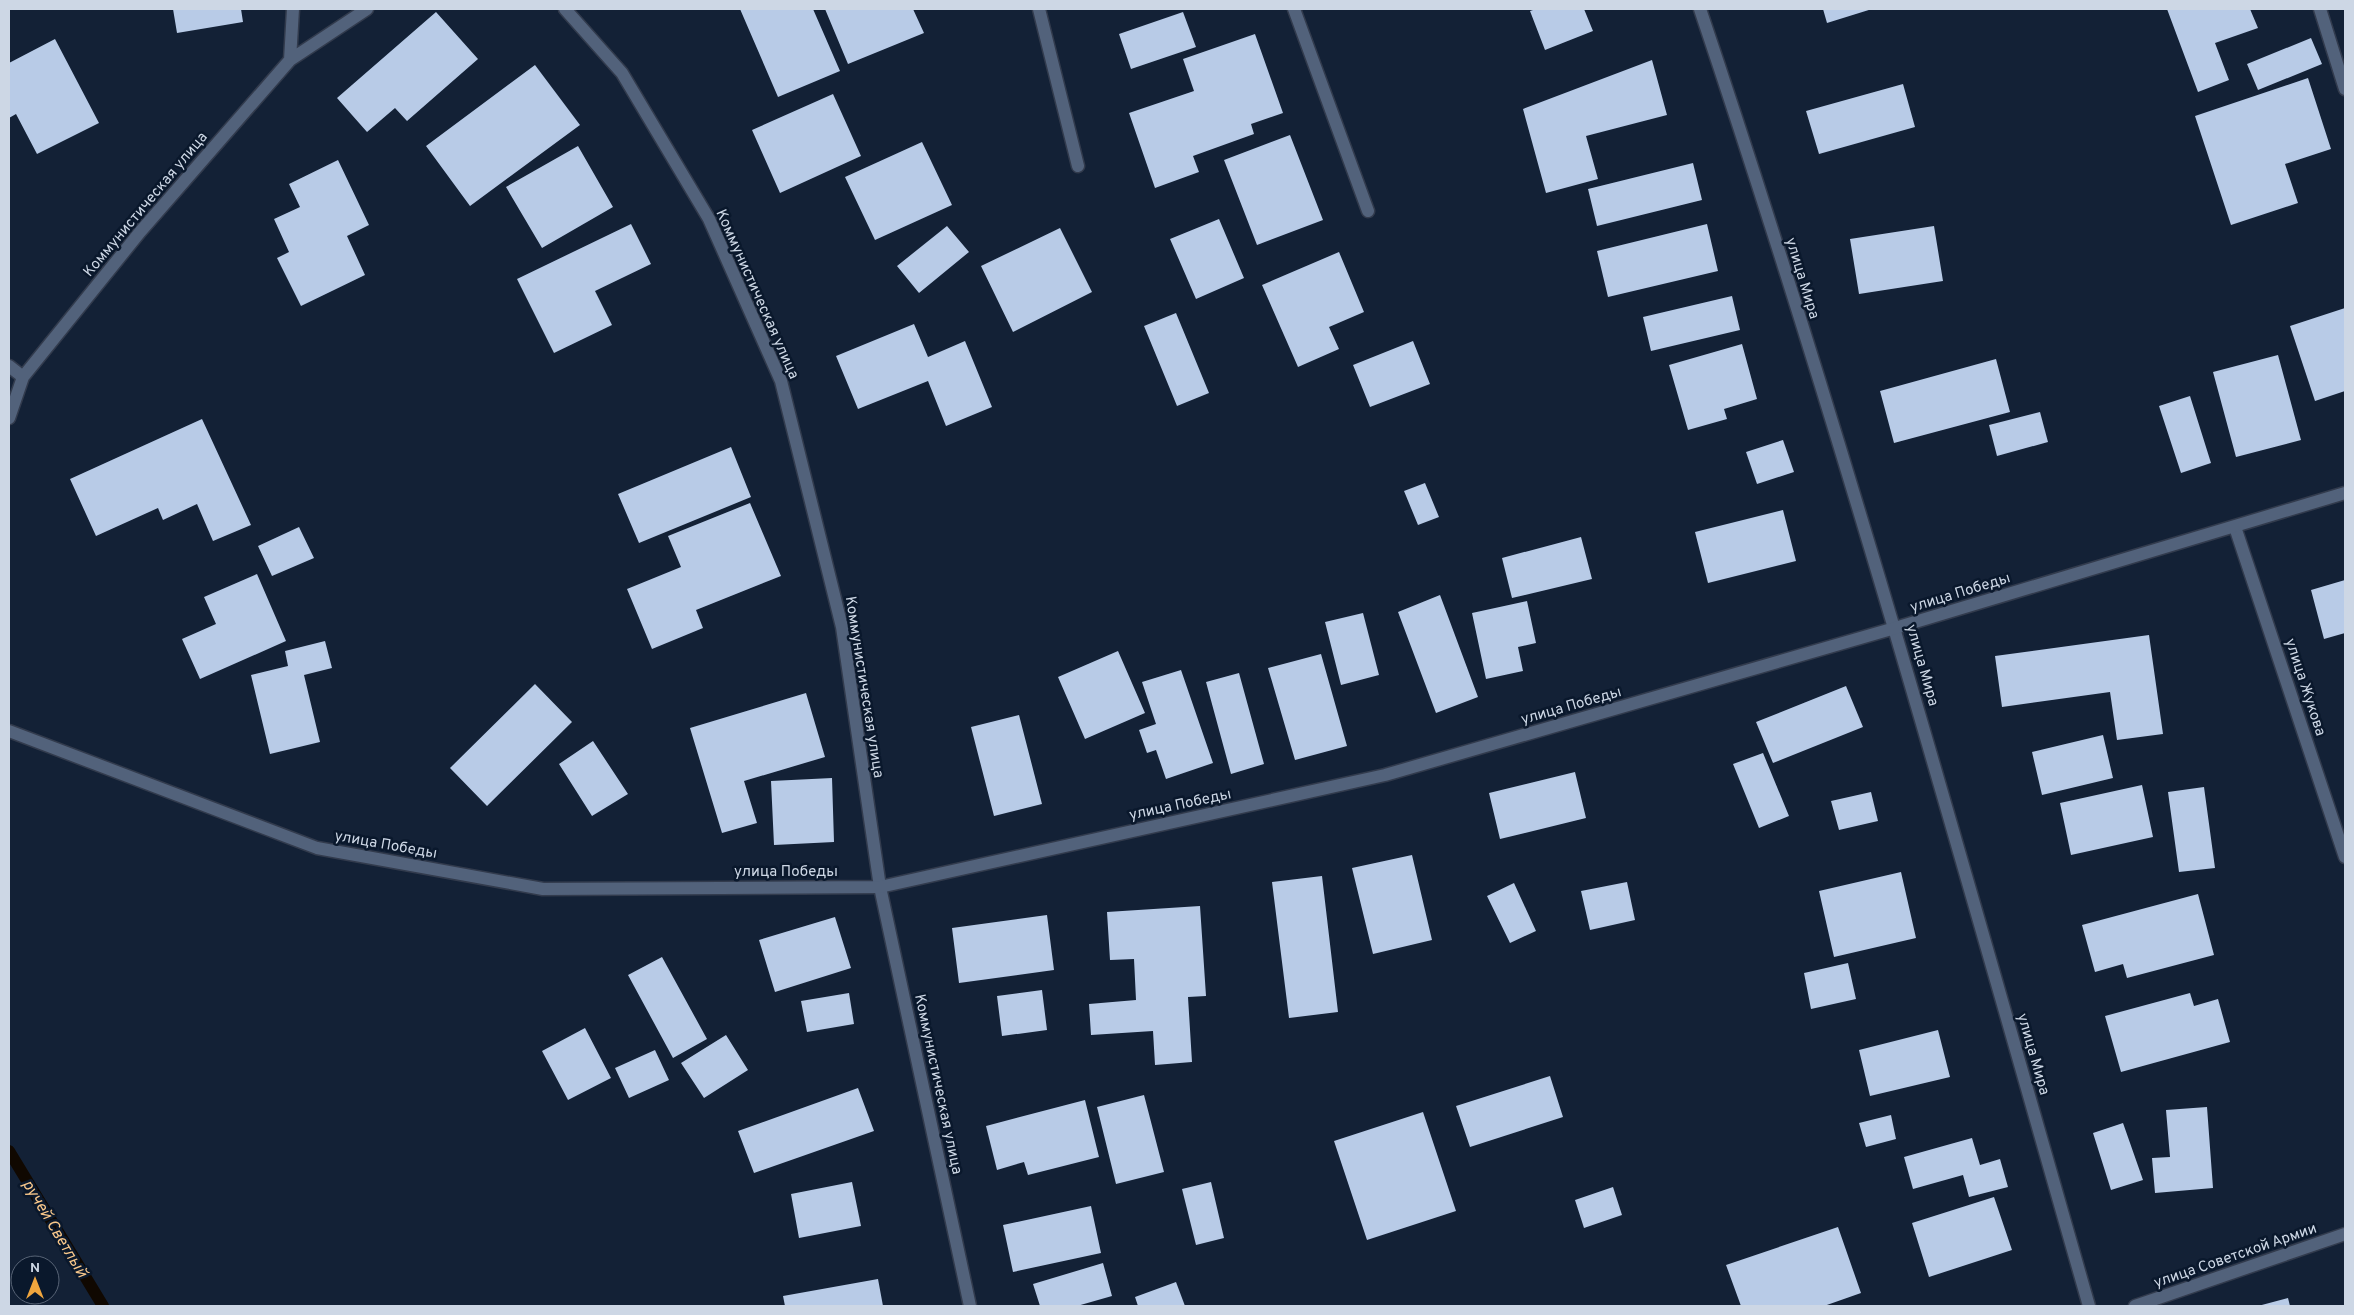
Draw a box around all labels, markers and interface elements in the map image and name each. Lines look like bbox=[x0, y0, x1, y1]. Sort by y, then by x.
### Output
street label: Коммунистическая улица bbox=[80, 128, 212, 281]
street label: Коммунистическая улица bbox=[711, 207, 803, 382]
street label: улица Мира bbox=[1780, 235, 1823, 321]
street label: улица Победы bbox=[1908, 569, 2013, 618]
street label: Коммунистическая улица bbox=[840, 595, 887, 779]
street label: улица Мира bbox=[1901, 622, 1942, 708]
street label: улица Жукова bbox=[2280, 636, 2329, 739]
street label: улица Победы bbox=[1519, 683, 1624, 730]
street label: улица Победы bbox=[1128, 785, 1233, 826]
street label: улица Победы bbox=[333, 827, 439, 864]
street label: улица Победы bbox=[734, 863, 838, 882]
street label: Коммунистическая улица bbox=[909, 992, 966, 1176]
street label: улица Мира bbox=[2012, 1011, 2053, 1097]
water label: ручей Светлый bbox=[17, 1176, 92, 1282]
street label: улица Советской Армии bbox=[2151, 1220, 2320, 1293]
north arrow bbox=[10, 1255, 60, 1305]
text: N bbox=[30, 1260, 40, 1277]

